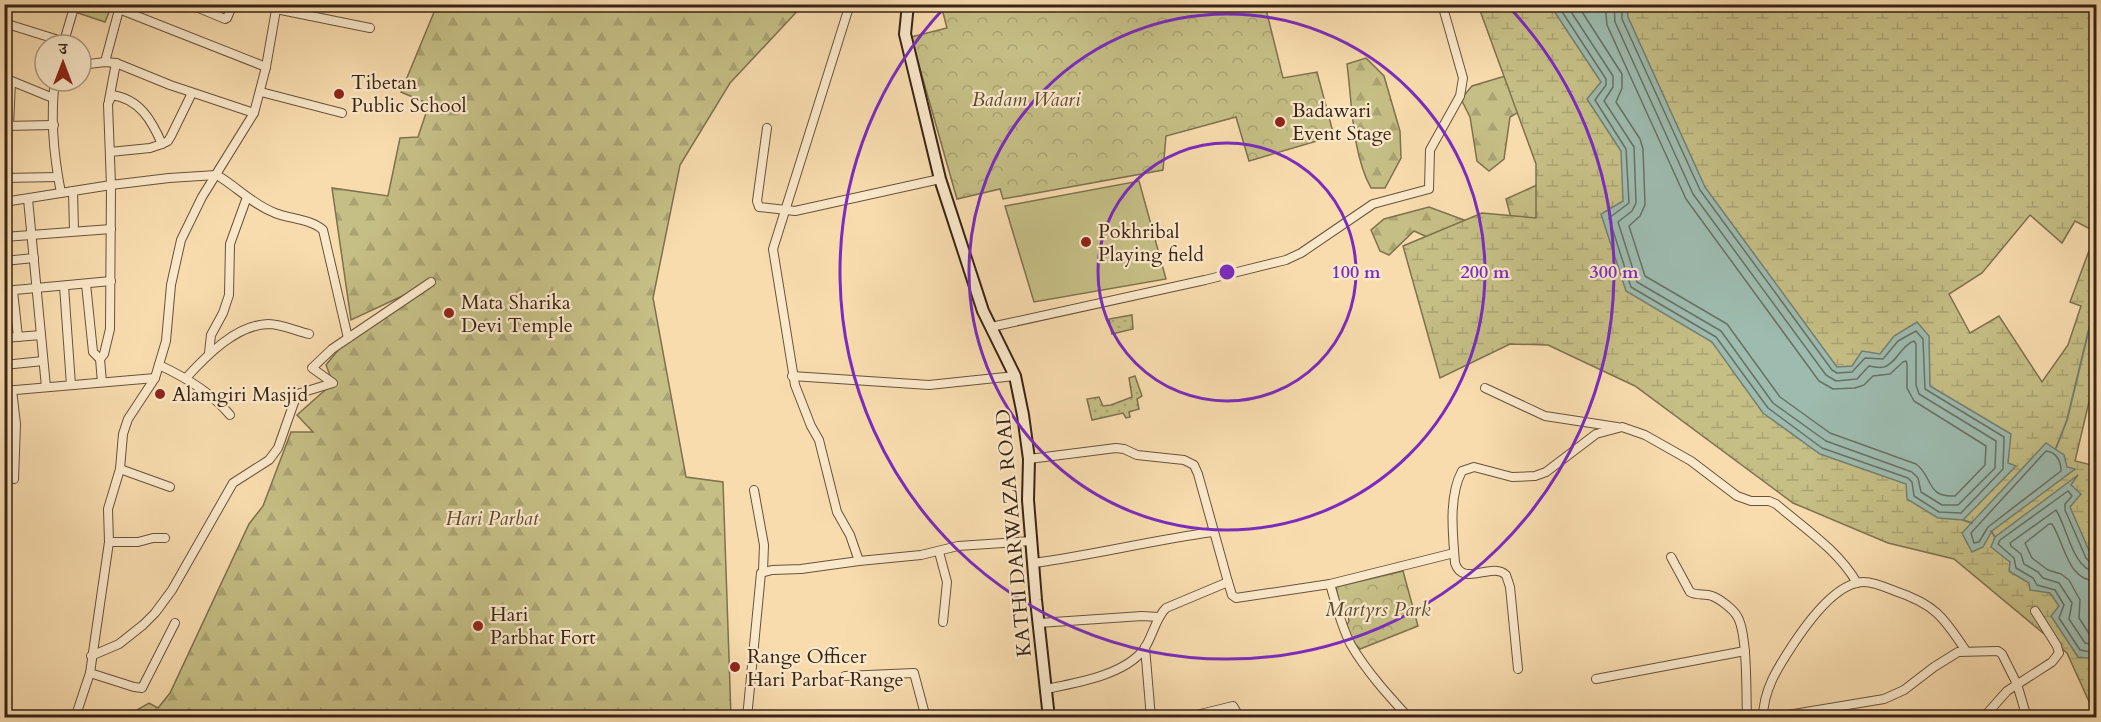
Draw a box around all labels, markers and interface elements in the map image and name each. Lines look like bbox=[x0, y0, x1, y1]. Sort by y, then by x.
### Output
north arrow bbox=[33, 33, 93, 93]
text: उ bbox=[58, 38, 69, 60]
place label: Tibetan Public School bbox=[351, 69, 467, 119]
park label: Badam Waari bbox=[972, 86, 1081, 113]
marker: Tibetan Public School bbox=[332, 87, 346, 101]
place label: Badawari Event Stage bbox=[1292, 97, 1392, 147]
marker: Badawari Event Stage bbox=[1273, 115, 1287, 129]
place label: Pokhribal Playing field bbox=[1098, 218, 1204, 268]
marker: Pokhribal Playing field bbox=[1079, 235, 1093, 249]
text: 100 m bbox=[1331, 260, 1381, 285]
text: 200 m bbox=[1460, 260, 1510, 285]
text: 300 m bbox=[1589, 260, 1639, 285]
centre of rings bbox=[1217, 262, 1237, 282]
place label: Mata Sharika Devi Temple bbox=[461, 289, 573, 339]
marker: Mata Sharika Devi Temple bbox=[442, 306, 456, 320]
place label: Alamgiri Masjid bbox=[172, 381, 308, 408]
marker: Alamgiri Masjid bbox=[153, 387, 167, 401]
street label: KATHI DARWAZA ROAD bbox=[989, 408, 1038, 658]
park label: Hari Parbat bbox=[446, 505, 540, 532]
park label: Martyrs Park bbox=[1325, 596, 1431, 623]
place label: Hari Parbhat Fort bbox=[490, 601, 596, 651]
marker: Hari Parbhat Fort bbox=[471, 619, 485, 633]
place label: Range Officer Hari Parbat Range bbox=[747, 643, 904, 693]
marker: Range Officer Hari Parbat Range bbox=[728, 660, 742, 674]

